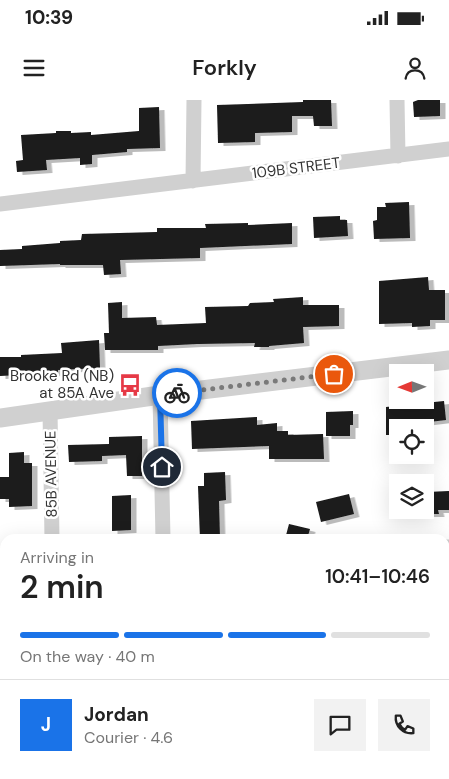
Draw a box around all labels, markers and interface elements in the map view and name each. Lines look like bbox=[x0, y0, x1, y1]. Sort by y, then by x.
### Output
text: 10:39 bbox=[25, 5, 73, 30]
text: Forkly bbox=[192, 53, 257, 82]
icon: menu bbox=[20, 54, 48, 82]
icon: person bbox=[401, 54, 429, 82]
street label: 109B STREET bbox=[251, 153, 341, 183]
pin bbox=[313, 353, 355, 395]
icon: bag bbox=[320, 360, 348, 388]
north arrow bbox=[389, 364, 434, 409]
map controls bbox=[389, 364, 434, 519]
place label: Brooke Rd (NB) at 85A Ave bbox=[10, 366, 114, 403]
courier bbox=[152, 368, 202, 418]
bus stop icon: Brooke Rd (NB) at 85A Ave bbox=[117, 372, 143, 398]
icon: bike bbox=[163, 379, 191, 407]
button: locate bbox=[389, 419, 434, 464]
street label: 85B AVENUE bbox=[40, 430, 62, 518]
pin bbox=[141, 446, 183, 488]
icon: home bbox=[148, 453, 176, 481]
button: layers bbox=[389, 474, 434, 519]
text: Arriving in bbox=[20, 547, 94, 568]
text: 10:41–10:46 bbox=[325, 564, 430, 589]
text: 2 min bbox=[20, 566, 104, 608]
text: On the way · 40 m bbox=[20, 646, 155, 667]
button: chat bbox=[314, 699, 366, 751]
button: phone bbox=[378, 699, 430, 751]
text: Jordan bbox=[84, 702, 149, 727]
text: J bbox=[41, 712, 51, 737]
text: Courier · 4.6 bbox=[84, 727, 173, 748]

